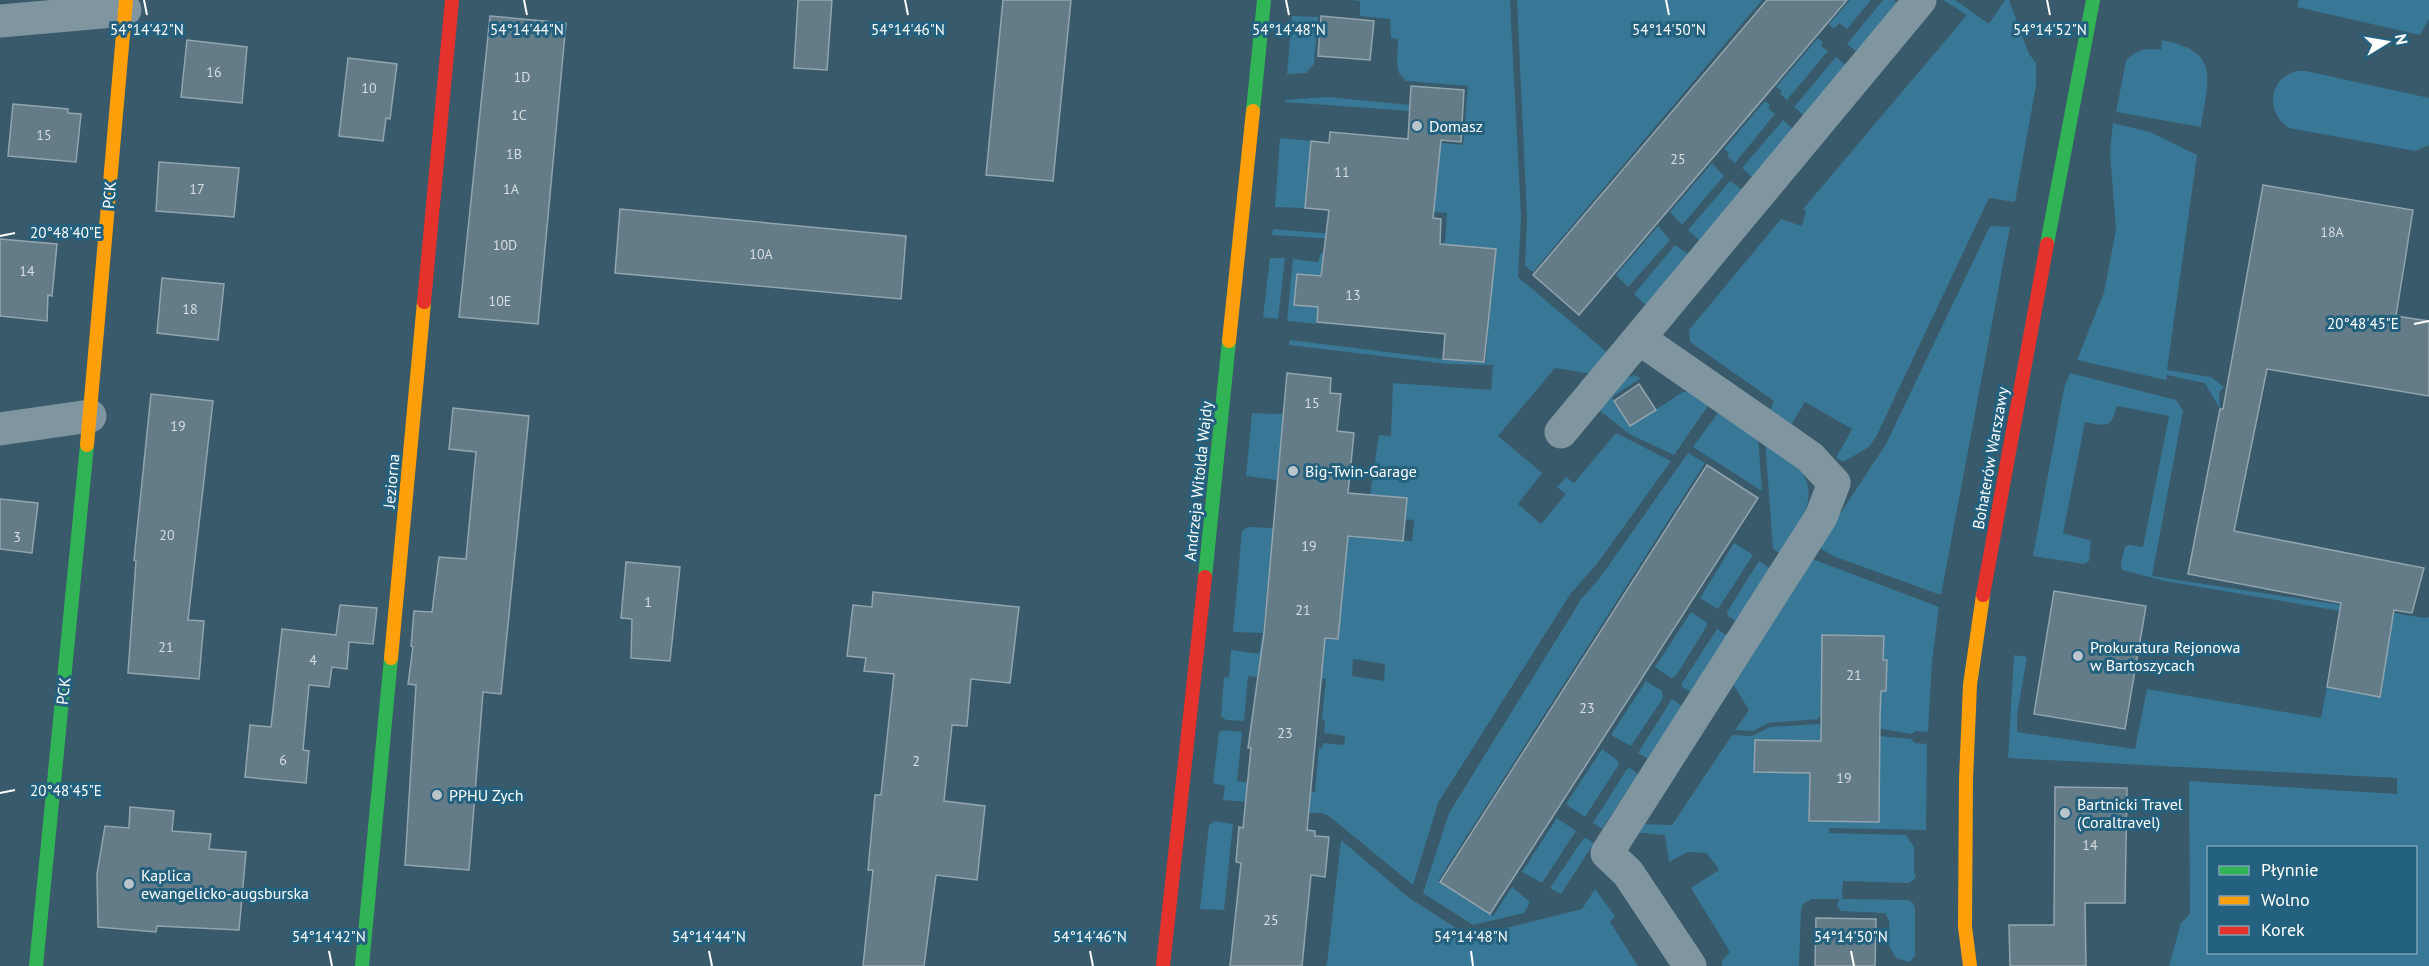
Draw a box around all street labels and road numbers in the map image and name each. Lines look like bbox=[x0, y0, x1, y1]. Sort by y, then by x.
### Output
street label: PCK bbox=[98, 180, 120, 210]
street label: Bohaterów Warszawy bbox=[1968, 385, 2012, 531]
street label: Andrzeja Witolda Wajdy bbox=[1180, 399, 1216, 562]
street label: Jeziorna bbox=[379, 453, 403, 510]
street label: PCK bbox=[52, 676, 74, 706]

